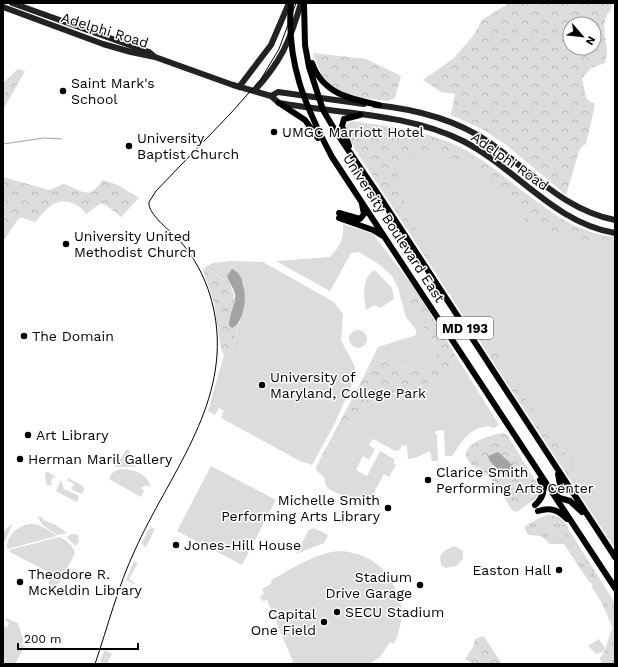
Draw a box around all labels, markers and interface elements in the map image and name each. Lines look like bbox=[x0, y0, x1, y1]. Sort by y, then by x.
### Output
street label: Adelphi Road bbox=[59, 9, 151, 51]
north arrow bbox=[562, 16, 602, 56]
text: N bbox=[583, 34, 598, 47]
place label: Saint Mark's School bbox=[71, 75, 155, 107]
marker: Saint Mark's School bbox=[58, 86, 68, 96]
place label: UMGC Marriott Hotel bbox=[282, 124, 425, 140]
marker: UMGC Marriott Hotel bbox=[269, 127, 279, 137]
street label: Adelphi Road bbox=[468, 129, 552, 193]
place label: University Baptist Church bbox=[137, 130, 239, 162]
marker: University Baptist Church bbox=[124, 141, 134, 151]
street label: University Boulevard East bbox=[340, 151, 448, 305]
place label: University United Methodist Church bbox=[74, 228, 196, 260]
marker: University United Methodist Church bbox=[61, 239, 71, 249]
road number: MD 193 bbox=[437, 317, 493, 339]
place label: The Domain bbox=[32, 328, 114, 344]
marker: The Domain bbox=[19, 331, 29, 341]
place label: University of Maryland, College Park bbox=[270, 369, 426, 401]
marker: University of Maryland, College Park bbox=[257, 380, 267, 390]
place label: Art Library bbox=[36, 427, 109, 443]
marker: Art Library bbox=[23, 430, 33, 440]
place label: Herman Maril Gallery bbox=[28, 451, 173, 467]
marker: Herman Maril Gallery bbox=[15, 454, 25, 464]
place label: Clarice Smith Performing Arts Center bbox=[436, 464, 594, 496]
marker: Clarice Smith Performing Arts Center bbox=[423, 475, 433, 485]
place label: Michelle Smith Performing Arts Library bbox=[221, 492, 381, 524]
marker: Michelle Smith Performing Arts Library bbox=[383, 503, 393, 513]
place label: Jones-Hill House bbox=[184, 537, 301, 553]
marker: Jones-Hill House bbox=[171, 540, 181, 550]
place label: Easton Hall bbox=[472, 562, 552, 578]
marker: Easton Hall bbox=[554, 565, 564, 575]
place label: Theodore R. McKeldin Library bbox=[28, 566, 143, 598]
place label: Stadium Drive Garage bbox=[325, 569, 412, 601]
marker: Theodore R. McKeldin Library bbox=[15, 577, 25, 587]
marker: Stadium Drive Garage bbox=[415, 580, 425, 590]
place label: SECU Stadium bbox=[345, 604, 444, 620]
place label: Capital One Field bbox=[251, 606, 317, 638]
marker: SECU Stadium bbox=[332, 607, 342, 617]
marker: Capital One Field bbox=[319, 617, 329, 627]
scale bar bbox=[18, 625, 138, 651]
text: 200 m bbox=[24, 632, 61, 646]

